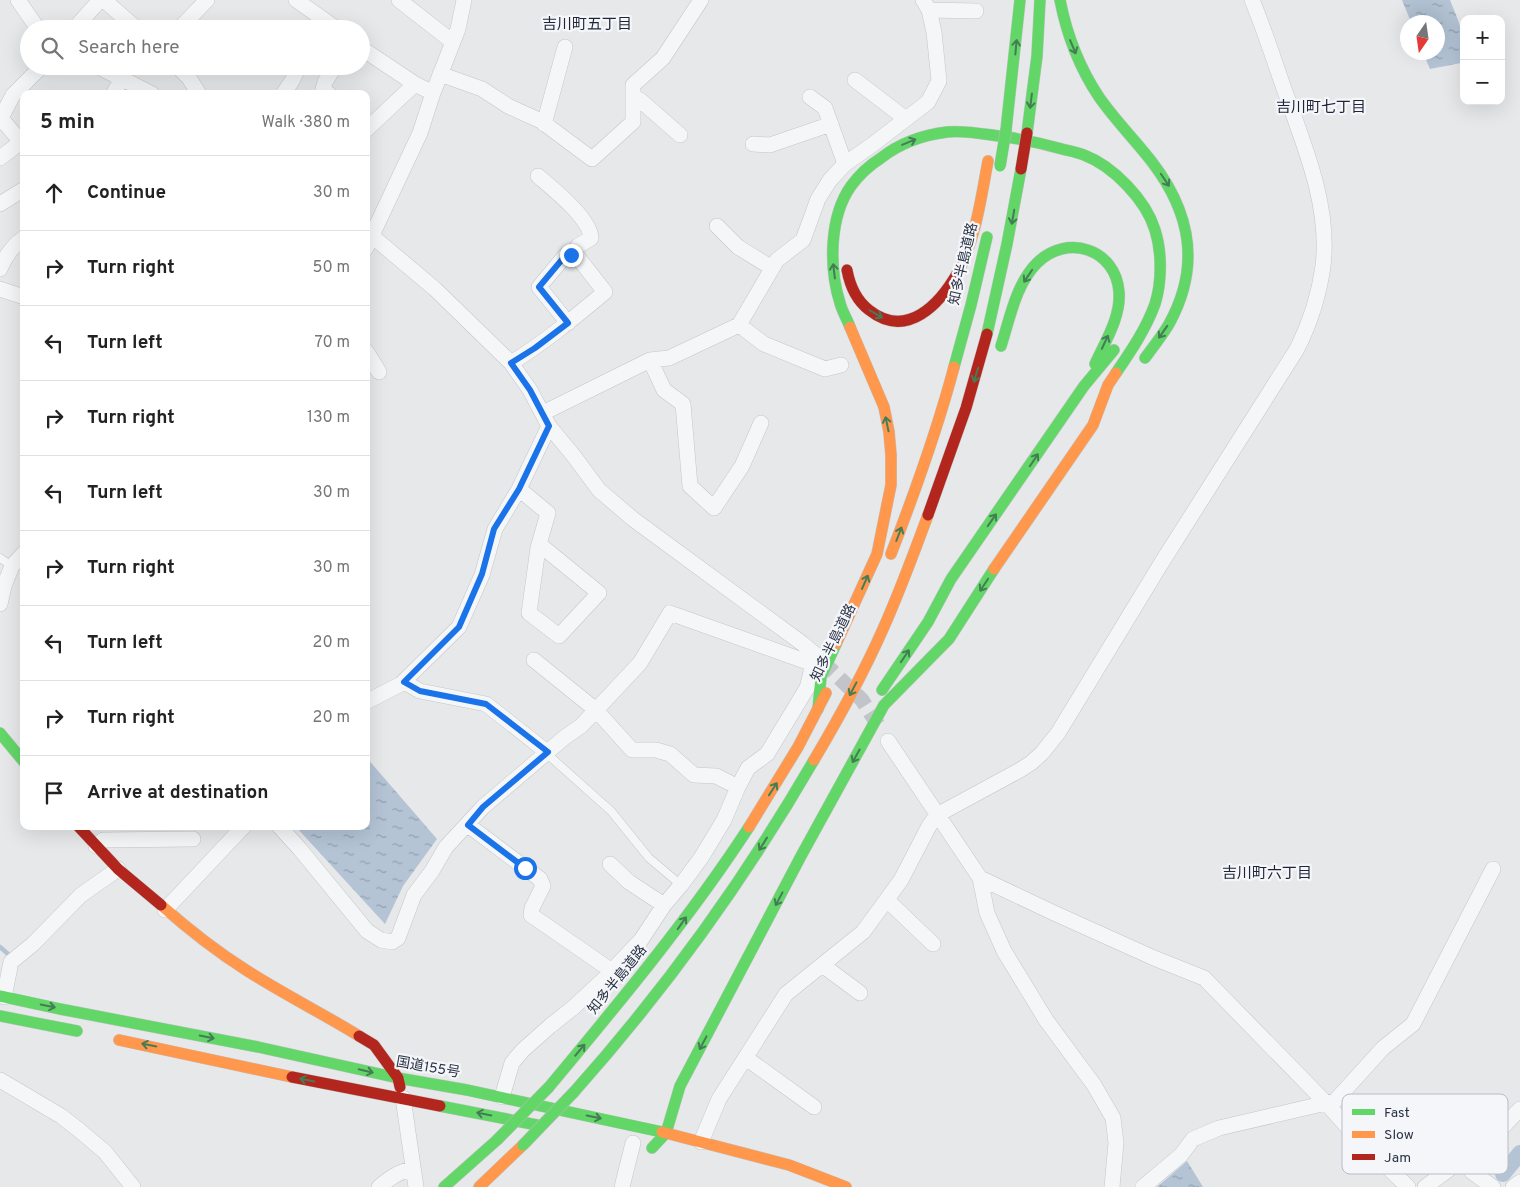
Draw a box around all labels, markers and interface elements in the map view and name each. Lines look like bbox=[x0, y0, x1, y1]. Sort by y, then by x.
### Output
north arrow bbox=[1400, 15, 1445, 60]
map controls bbox=[1460, 15, 1505, 105]
button: + bbox=[1460, 15, 1505, 60]
district label: 吉川町五丁目 bbox=[542, 16, 632, 35]
search box bbox=[20, 20, 370, 75]
icon: search bbox=[38, 34, 66, 62]
text: Search here bbox=[78, 36, 180, 60]
one-way arrow bbox=[1011, 39, 1021, 55]
one-way arrow bbox=[1069, 39, 1078, 54]
button: − bbox=[1460, 60, 1505, 105]
one-way arrow bbox=[1026, 92, 1036, 108]
district label: 吉川町七丁目 bbox=[1276, 99, 1366, 118]
text: 5 min bbox=[40, 109, 95, 136]
text: Walk · 380 m bbox=[262, 113, 350, 133]
one-way arrow bbox=[901, 137, 916, 146]
one-way arrow bbox=[1160, 173, 1170, 187]
icon: ahead bbox=[40, 179, 68, 207]
text: Continue bbox=[87, 181, 166, 205]
text: 30 m bbox=[313, 183, 350, 203]
one-way arrow bbox=[1008, 208, 1018, 224]
street label: 知多半島道路 bbox=[946, 221, 982, 307]
route end bbox=[560, 244, 583, 267]
icon: right bbox=[40, 254, 68, 282]
text: Turn right bbox=[87, 256, 175, 280]
text: 50 m bbox=[313, 258, 350, 278]
one-way arrow bbox=[828, 264, 838, 280]
one-way arrow bbox=[1022, 269, 1033, 283]
one-way arrow bbox=[869, 310, 883, 320]
one-way arrow bbox=[1158, 325, 1168, 339]
icon: left bbox=[40, 329, 68, 357]
text: Turn left bbox=[87, 331, 163, 355]
text: 70 m bbox=[315, 333, 350, 353]
one-way arrow bbox=[1101, 335, 1110, 350]
one-way arrow bbox=[970, 366, 980, 382]
icon: right bbox=[40, 404, 68, 432]
text: Turn right bbox=[87, 406, 175, 430]
text: 130 m bbox=[307, 408, 350, 428]
one-way arrow bbox=[882, 416, 891, 432]
one-way arrow bbox=[1029, 453, 1039, 467]
icon: left bbox=[40, 479, 68, 507]
text: Turn left bbox=[87, 481, 163, 505]
text: 30 m bbox=[313, 483, 350, 503]
one-way arrow bbox=[987, 513, 997, 527]
one-way arrow bbox=[896, 526, 905, 541]
icon: right bbox=[40, 554, 68, 582]
text: Turn right bbox=[87, 556, 175, 580]
text: 30 m bbox=[313, 558, 350, 578]
one-way arrow bbox=[860, 575, 870, 590]
one-way arrow bbox=[979, 578, 989, 592]
street label: 知多半島道路 bbox=[808, 602, 860, 684]
icon: left bbox=[40, 629, 68, 657]
text: Turn left bbox=[87, 631, 163, 655]
text: 20 m bbox=[313, 633, 350, 653]
one-way arrow bbox=[899, 649, 910, 663]
one-way arrow bbox=[848, 681, 857, 696]
icon: right bbox=[40, 704, 68, 732]
text: Turn right bbox=[87, 706, 175, 730]
text: 20 m bbox=[313, 708, 350, 728]
one-way arrow bbox=[851, 748, 860, 763]
icon: arrive bbox=[40, 779, 68, 807]
text: Arrive at destination bbox=[87, 781, 268, 805]
one-way arrow bbox=[768, 782, 778, 796]
one-way arrow bbox=[757, 837, 767, 851]
route start bbox=[514, 857, 537, 880]
district label: 吉川町六丁目 bbox=[1222, 865, 1312, 884]
one-way arrow bbox=[774, 891, 783, 906]
one-way arrow bbox=[676, 917, 687, 930]
street label: 知多半島道路 bbox=[585, 942, 651, 1018]
one-way arrow bbox=[39, 1002, 55, 1011]
one-way arrow bbox=[199, 1033, 215, 1042]
one-way arrow bbox=[698, 1035, 707, 1050]
one-way arrow bbox=[141, 1040, 157, 1050]
one-way arrow bbox=[575, 1044, 586, 1057]
street label: 国道155号 bbox=[395, 1054, 461, 1082]
one-way arrow bbox=[358, 1067, 374, 1076]
one-way arrow bbox=[300, 1075, 316, 1084]
legend bbox=[1342, 1094, 1508, 1174]
text: Fast bbox=[1384, 1105, 1410, 1122]
one-way arrow bbox=[477, 1109, 493, 1118]
one-way arrow bbox=[586, 1113, 602, 1122]
text: Slow bbox=[1384, 1127, 1414, 1144]
text: Jam bbox=[1384, 1150, 1411, 1167]

